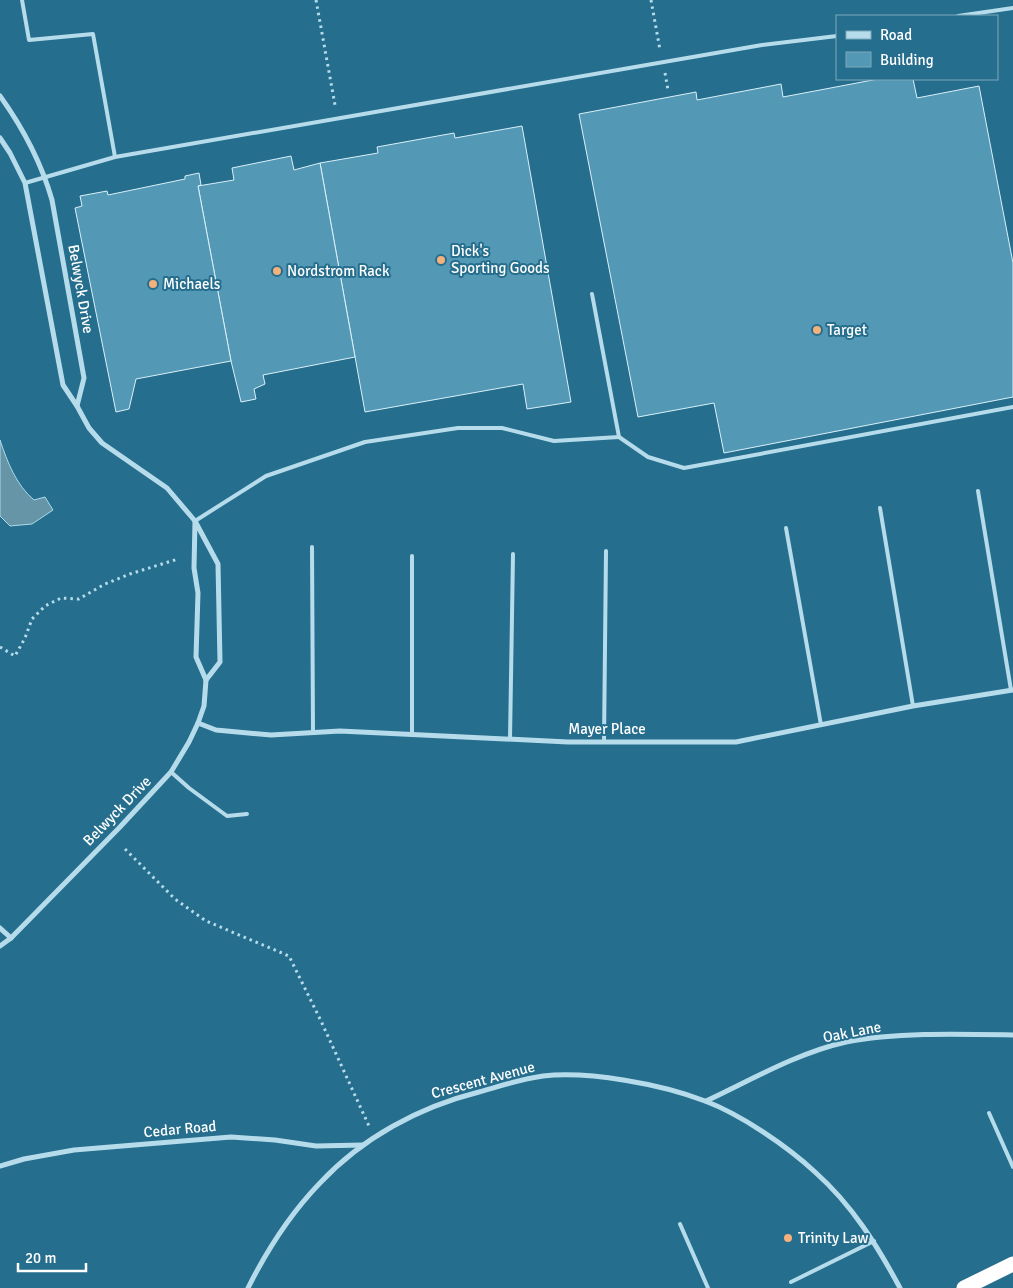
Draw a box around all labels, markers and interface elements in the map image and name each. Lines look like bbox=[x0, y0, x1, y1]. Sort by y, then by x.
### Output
legend bbox=[836, 15, 998, 80]
text: Road bbox=[880, 26, 912, 44]
text: Building bbox=[880, 51, 934, 69]
place label: Dick's Sporting Goods bbox=[451, 242, 550, 277]
street label: Belwyck Drive bbox=[64, 243, 98, 335]
marker: Dick's Sporting Goods bbox=[435, 254, 447, 266]
place label: Nordstrom Rack bbox=[287, 262, 390, 280]
marker: Nordstrom Rack bbox=[271, 265, 283, 277]
place label: Michaels bbox=[163, 275, 221, 293]
marker: Michaels bbox=[147, 278, 159, 290]
place label: Target bbox=[827, 321, 867, 339]
marker: Target bbox=[811, 324, 823, 336]
street label: Mayer Place bbox=[568, 720, 646, 738]
street label: Belwyck Drive bbox=[79, 772, 155, 850]
street label: Oak Lane bbox=[821, 1018, 883, 1046]
street label: Crescent Avenue bbox=[429, 1058, 537, 1102]
street label: Cedar Road bbox=[143, 1117, 217, 1141]
place label: Trinity Law bbox=[798, 1229, 868, 1247]
marker: Trinity Law bbox=[782, 1232, 794, 1244]
scale bar bbox=[18, 1240, 85, 1272]
text: 20 m bbox=[25, 1249, 56, 1267]

